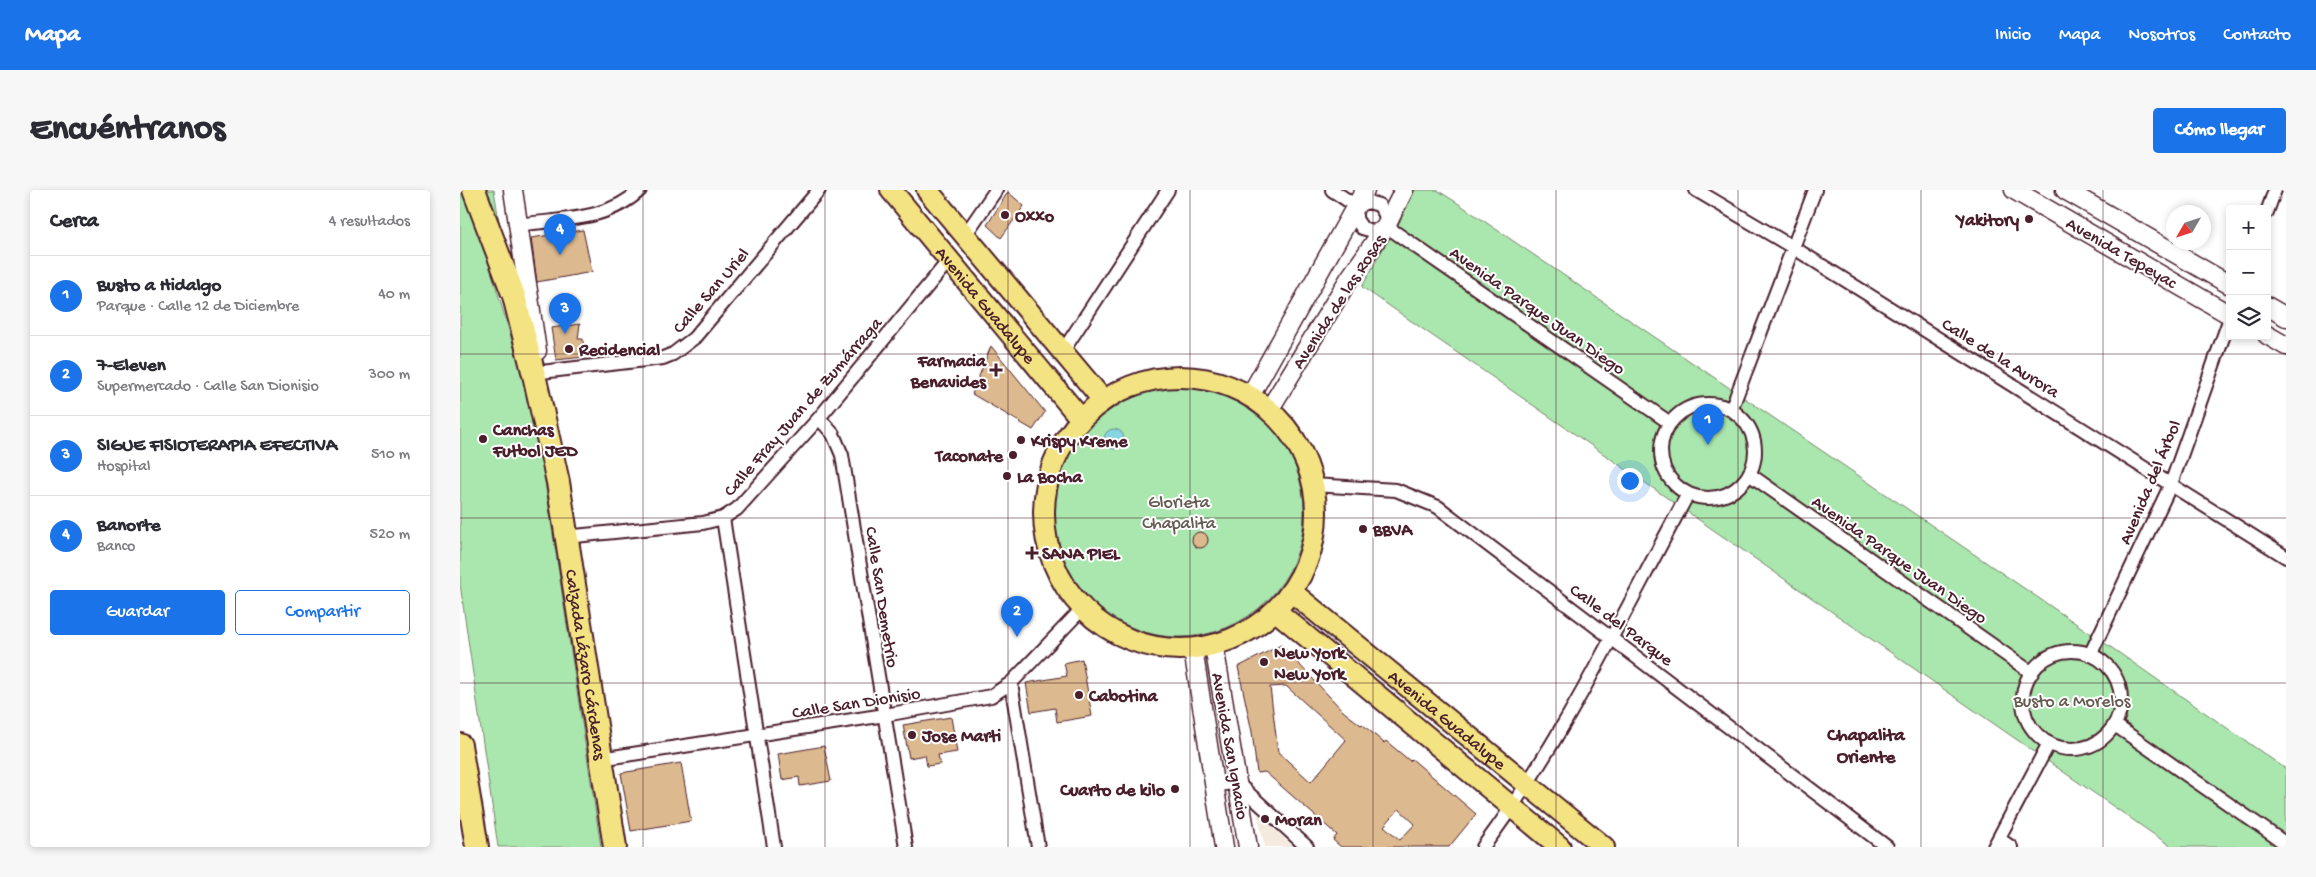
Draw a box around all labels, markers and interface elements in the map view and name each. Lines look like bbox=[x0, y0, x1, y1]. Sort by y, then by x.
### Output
text: Mapa bbox=[25, 21, 80, 50]
text: Inicio bbox=[1995, 25, 2031, 46]
text: Mapa bbox=[2059, 25, 2100, 46]
text: Nosotros bbox=[2128, 25, 2195, 46]
text: Contacto bbox=[2223, 25, 2291, 46]
button: Cómo llegar bbox=[2153, 108, 2286, 153]
text: Encuéntranos bbox=[30, 110, 225, 151]
north arrow bbox=[2166, 205, 2211, 250]
map controls bbox=[2226, 205, 2271, 340]
button: + bbox=[2226, 205, 2271, 250]
place label: Oxxo bbox=[1015, 207, 1055, 228]
marker: Oxxo bbox=[999, 209, 1011, 221]
text: Cerca bbox=[50, 210, 98, 235]
place label: Yakitory bbox=[1955, 211, 2019, 232]
text: 4 resultados bbox=[329, 213, 410, 232]
marker: Yakitory bbox=[2023, 213, 2035, 225]
pin: 4 bbox=[544, 214, 576, 255]
street label: Avenida Tepeyac bbox=[2062, 214, 2181, 295]
street label: Avenida de las Rosas bbox=[1289, 230, 1392, 374]
street label: Avenida Guadalupe bbox=[929, 243, 1039, 370]
street label: Avenida Parque Juan Diego bbox=[1445, 243, 1628, 381]
street label: Calle San Uriel bbox=[669, 245, 755, 339]
button: − bbox=[2226, 250, 2271, 295]
text: Busto a Hidalgo bbox=[97, 275, 221, 298]
text: 1 bbox=[63, 286, 69, 305]
text: 40 m bbox=[378, 286, 410, 305]
pin: 3 bbox=[549, 293, 581, 334]
button: layers bbox=[2226, 295, 2271, 340]
text: Parque · Calle 12 de Diciembre bbox=[97, 298, 299, 317]
street label: Calle Fray Juan de Zumárraga bbox=[720, 313, 888, 502]
street label: Calle de la Aurora bbox=[1937, 315, 2063, 404]
place label: Recidencial bbox=[578, 341, 660, 362]
marker: Recidencial bbox=[563, 343, 575, 355]
place label: Farmacia Benavides bbox=[910, 352, 987, 394]
text: 7-Eleven bbox=[97, 355, 166, 378]
marker: Farmacia Benavides bbox=[990, 364, 1002, 376]
text: 2 bbox=[62, 366, 70, 385]
text: 300 m bbox=[368, 366, 410, 385]
text: Supermercado · Calle San Dionisio bbox=[97, 378, 319, 397]
pin: 1 bbox=[1692, 404, 1724, 445]
street label: Avenida del Árbol bbox=[2115, 417, 2187, 548]
place label: Canchas Futbol JED bbox=[492, 421, 579, 463]
place label: Krispy Kreme bbox=[1030, 432, 1128, 453]
marker: Canchas Futbol JED bbox=[477, 433, 489, 445]
marker: Krispy Kreme bbox=[1015, 434, 1027, 446]
text: SIGUE FISIOTERAPIA EFECTIVA bbox=[97, 435, 337, 458]
text: 3 bbox=[62, 446, 70, 465]
text: 510 m bbox=[371, 446, 410, 465]
place label: Taconate bbox=[933, 447, 1004, 468]
marker: Taconate bbox=[1007, 449, 1019, 461]
text: Hospital bbox=[97, 458, 151, 477]
place label: La Bocha bbox=[1017, 468, 1083, 489]
your location bbox=[1617, 468, 1643, 494]
marker: La Bocha bbox=[1001, 470, 1013, 482]
street label: Avenida Parque Juan Diego bbox=[1807, 492, 1990, 630]
park label: Glorieta Chapalita bbox=[1142, 493, 1217, 535]
text: Banorte bbox=[97, 515, 160, 538]
place label: BBVA bbox=[1372, 521, 1413, 542]
marker: BBVA bbox=[1357, 523, 1369, 535]
street label: Calle San Demetrio bbox=[859, 525, 902, 669]
text: 4 bbox=[62, 526, 70, 545]
text: 520 m bbox=[370, 526, 410, 545]
text: Banco bbox=[97, 538, 135, 557]
place label: SANA PIEL bbox=[1042, 545, 1121, 566]
marker: SANA PIEL bbox=[1026, 547, 1038, 559]
street label: Calzada Lázaro Cárdenas bbox=[559, 568, 609, 763]
street label: Calle del Parque bbox=[1565, 580, 1677, 672]
button: Guardar bbox=[50, 590, 225, 635]
button: Compartir bbox=[235, 590, 410, 635]
pin: 2 bbox=[1001, 596, 1033, 637]
place label: New York New York bbox=[1274, 644, 1347, 686]
marker: New York New York bbox=[1258, 656, 1270, 668]
street label: Avenida Guadalupe bbox=[1383, 667, 1510, 776]
street label: Avenida San Ignacio bbox=[1205, 671, 1252, 821]
street label: Calle San Dionisio bbox=[791, 684, 922, 725]
place label: Cabotina bbox=[1088, 687, 1158, 708]
marker: Cabotina bbox=[1073, 689, 1085, 701]
park label: Busto a Morelos bbox=[2013, 692, 2132, 713]
district label: Chapalita Oriente bbox=[1826, 725, 1906, 770]
place label: Jose Marti bbox=[921, 727, 1001, 748]
marker: Jose Marti bbox=[906, 729, 918, 741]
place label: Cuarto de kilo bbox=[1059, 781, 1166, 802]
marker: Cuarto de kilo bbox=[1169, 783, 1181, 795]
place label: Moran bbox=[1275, 811, 1322, 832]
marker: Moran bbox=[1259, 813, 1271, 825]

